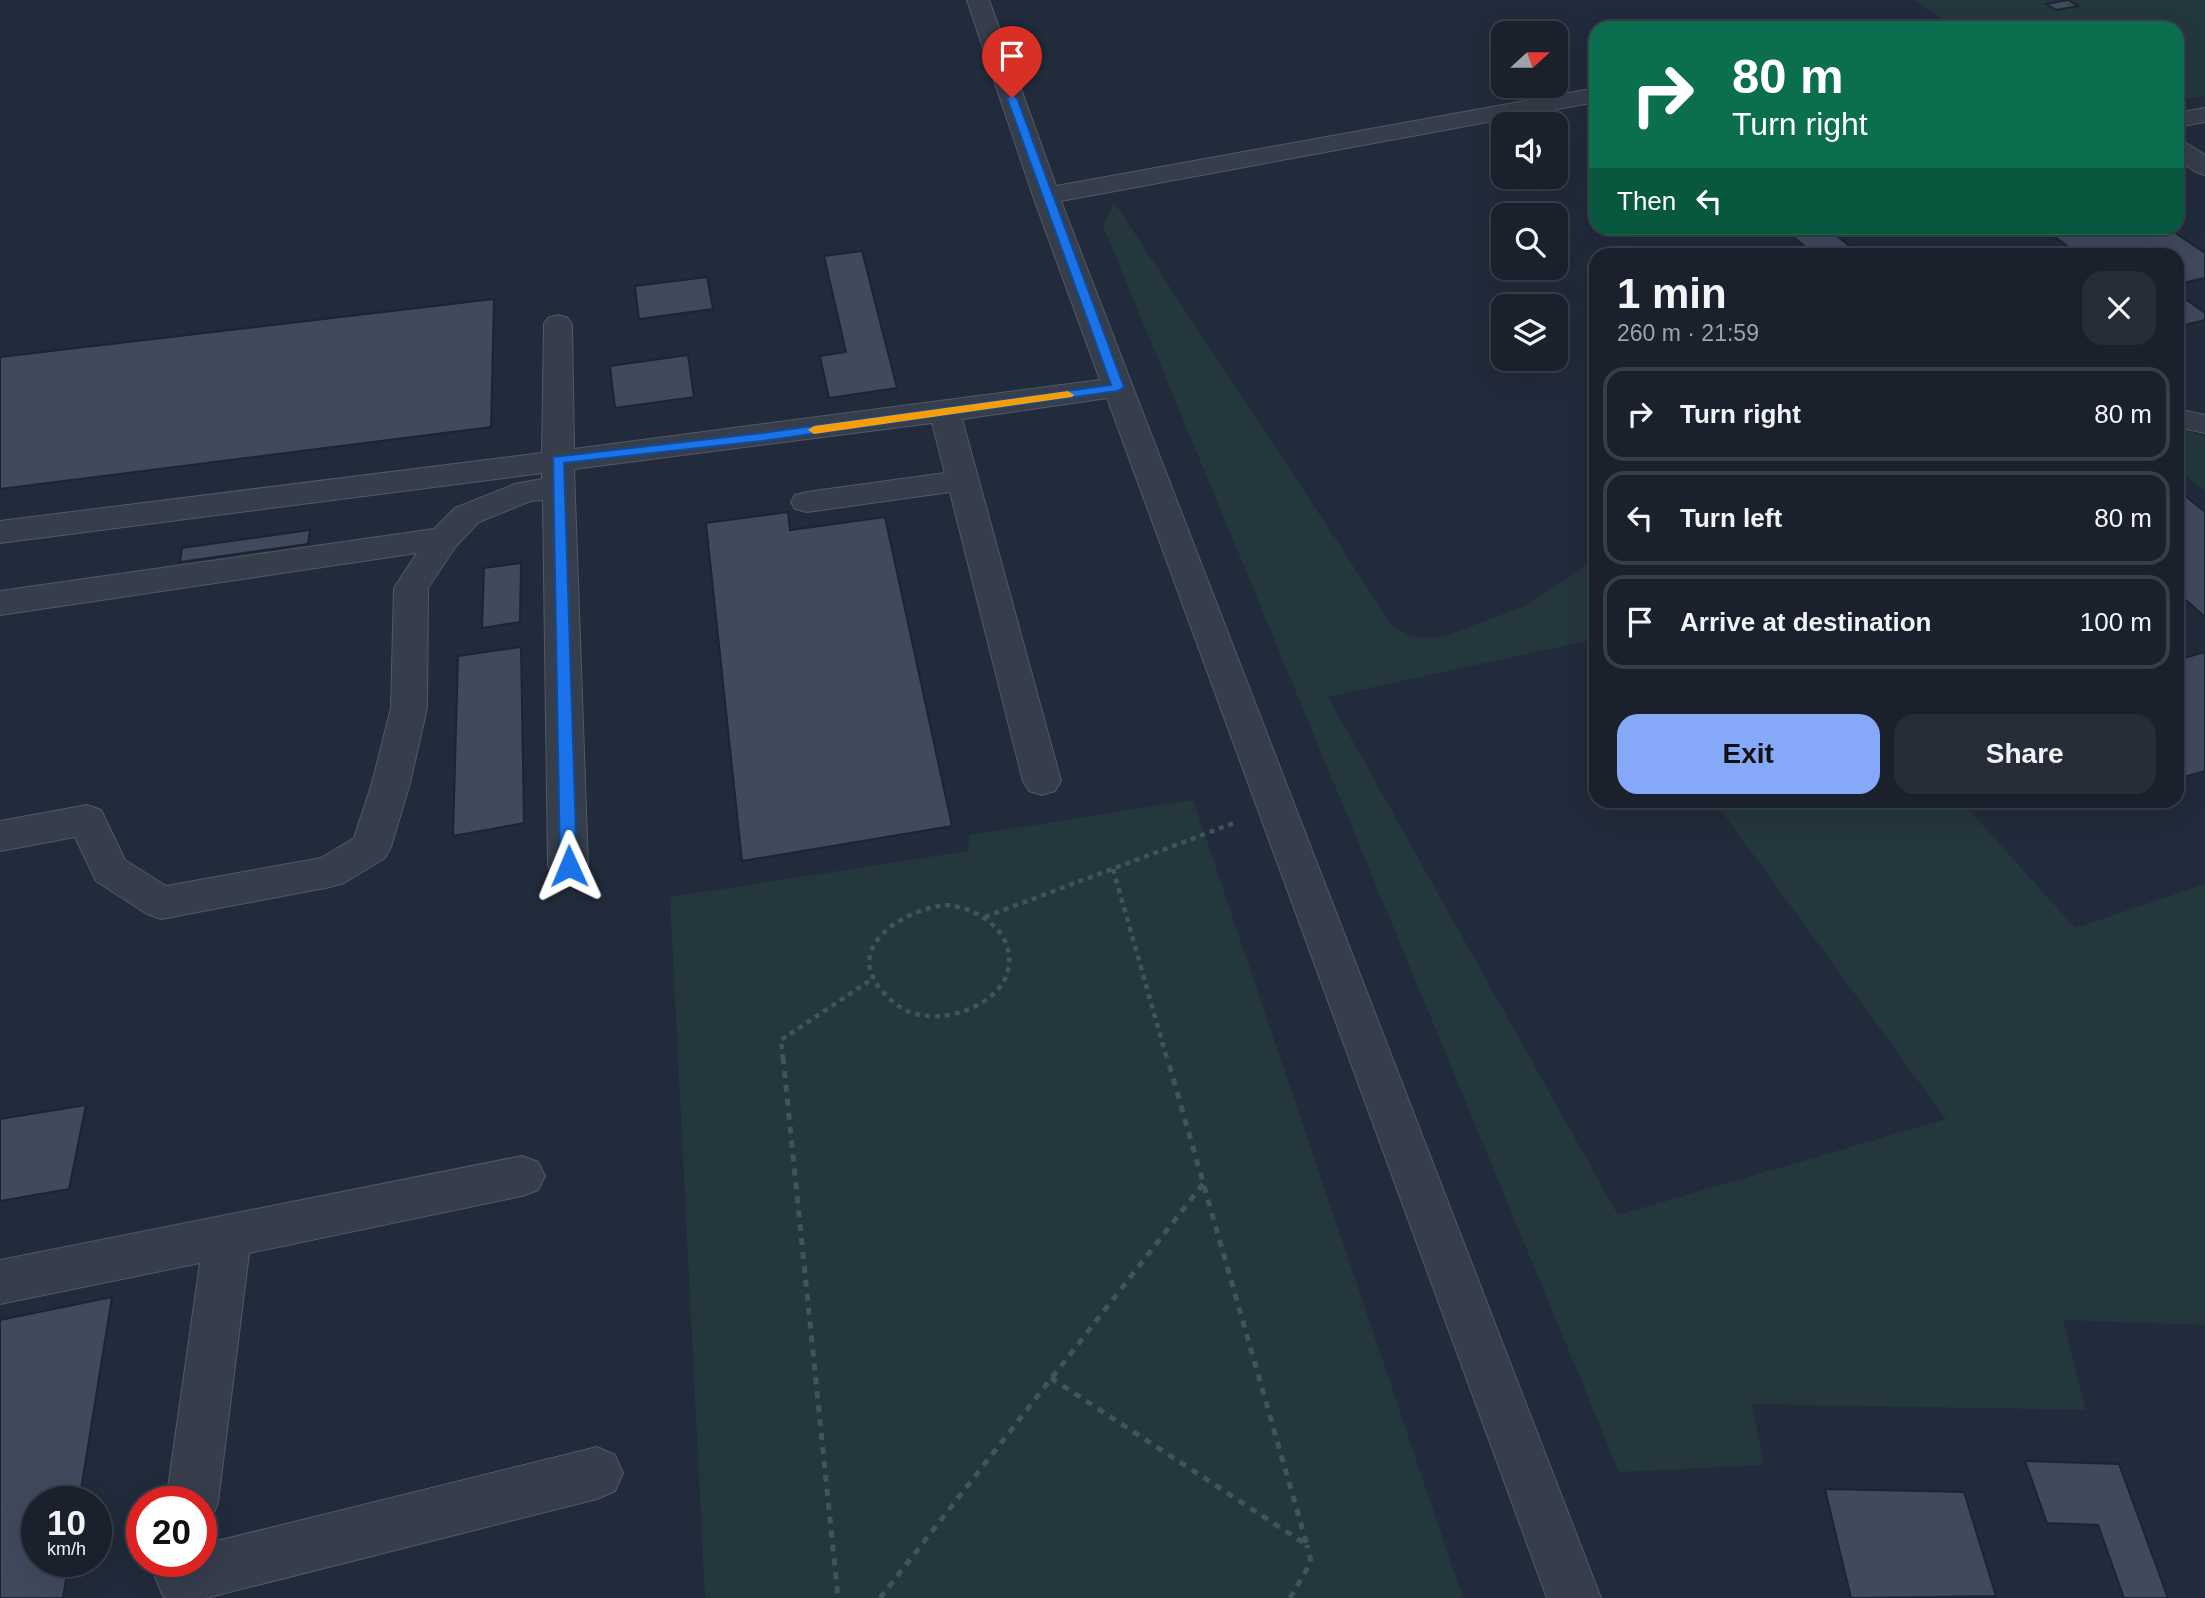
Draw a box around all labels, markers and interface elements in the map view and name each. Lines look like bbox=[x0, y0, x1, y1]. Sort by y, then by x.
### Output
north arrow bbox=[1491, 21, 1568, 98]
map controls bbox=[1491, 21, 1568, 371]
pin bbox=[982, 26, 1042, 98]
icon: arrive bbox=[993, 37, 1031, 75]
icon: right bbox=[1617, 49, 1708, 140]
text: 80 m bbox=[1732, 49, 1844, 103]
text: Turn right bbox=[1732, 106, 1868, 142]
button: sound bbox=[1491, 112, 1568, 189]
icon: left bbox=[1690, 182, 1728, 220]
text: Then bbox=[1617, 186, 1676, 216]
button: search bbox=[1491, 203, 1568, 280]
text: 1 min bbox=[1617, 270, 1727, 317]
button: close bbox=[2082, 271, 2156, 345]
button: layers bbox=[1491, 294, 1568, 371]
text: 260 m · 21:59 bbox=[1617, 320, 1759, 346]
icon: right bbox=[1621, 395, 1659, 433]
text: Turn right bbox=[1680, 399, 1801, 429]
text: 80 m bbox=[2094, 399, 2152, 429]
icon: left bbox=[1621, 499, 1659, 537]
text: Turn left bbox=[1680, 503, 1782, 533]
text: 80 m bbox=[2094, 503, 2152, 533]
icon: arrive bbox=[1621, 603, 1659, 641]
text: Arrive at destination bbox=[1680, 607, 1931, 637]
text: 100 m bbox=[2080, 607, 2152, 637]
button: Exit bbox=[1617, 714, 1880, 794]
button: Share bbox=[1894, 714, 2156, 794]
position arrow bbox=[532, 829, 606, 903]
speed limit sign: 20 bbox=[126, 1486, 217, 1577]
text: 10 bbox=[47, 1503, 86, 1542]
text: km/h bbox=[47, 1539, 86, 1559]

